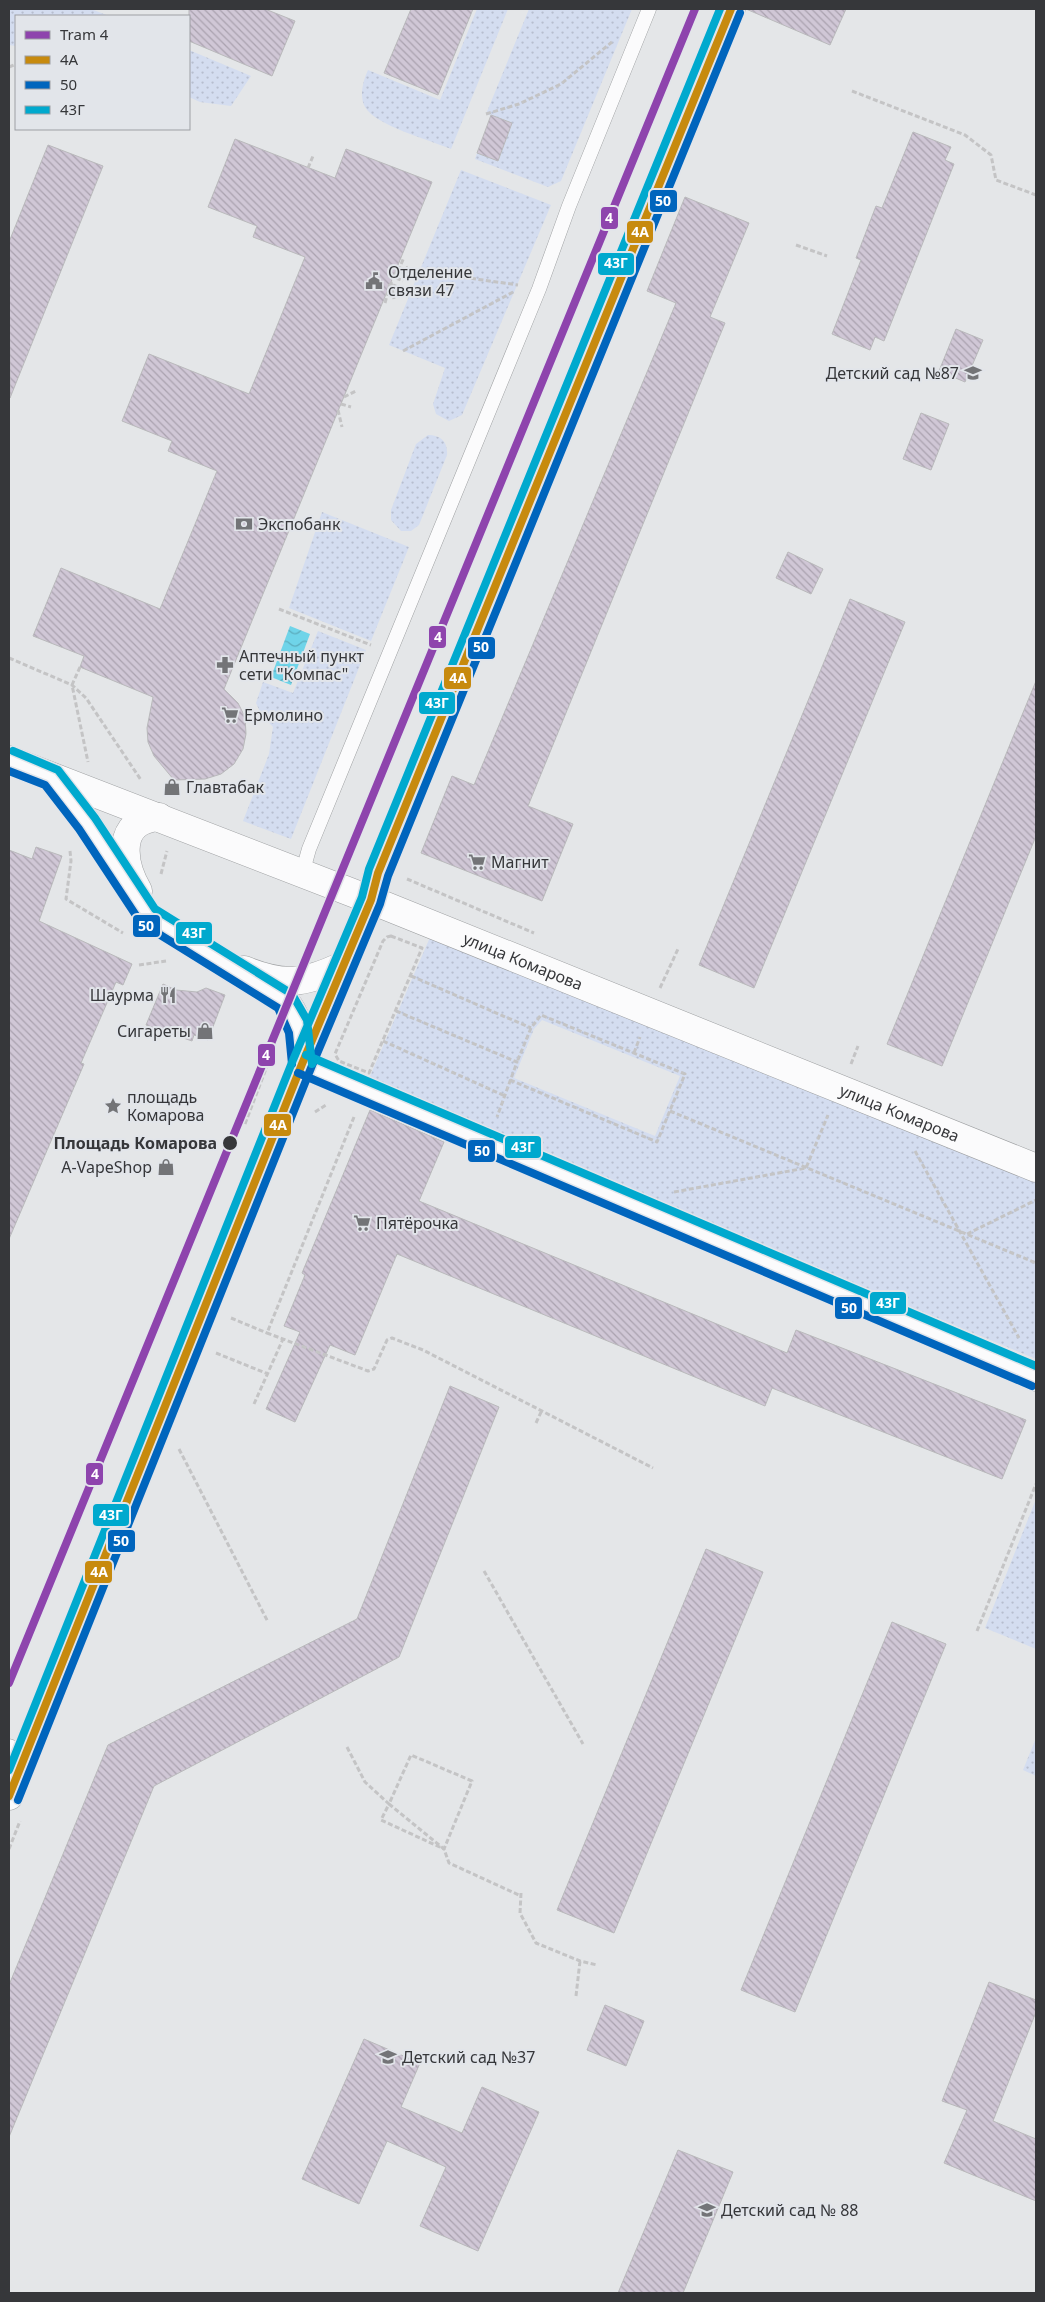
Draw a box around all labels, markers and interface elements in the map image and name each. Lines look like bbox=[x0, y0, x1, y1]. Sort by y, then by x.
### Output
legend bbox=[15, 15, 190, 130]
text: Tram 4 bbox=[60, 24, 109, 44]
text: 4А bbox=[60, 49, 79, 69]
text: 50 bbox=[60, 74, 77, 94]
text: 43Г bbox=[60, 99, 85, 119]
line badge: 50 bbox=[649, 189, 678, 213]
text: 50 bbox=[655, 191, 671, 210]
line badge: 4 bbox=[600, 206, 619, 230]
text: 4 bbox=[605, 208, 613, 227]
line badge: 4А bbox=[626, 220, 654, 244]
text: 4А bbox=[631, 222, 649, 241]
line badge: 43Г bbox=[597, 252, 635, 276]
text: 43Г bbox=[604, 253, 628, 272]
place label: Отделение связи 47 bbox=[388, 261, 472, 301]
public building icon: Отделение связи 47 bbox=[364, 271, 384, 291]
place label: Детский сад №87 bbox=[826, 362, 959, 384]
school or university icon: Детский сад №87 bbox=[963, 363, 983, 383]
place label: Экспобанк bbox=[258, 513, 341, 535]
bank icon: Экспобанк bbox=[234, 514, 254, 534]
line badge: 4 bbox=[428, 625, 447, 649]
text: 4 bbox=[434, 627, 442, 646]
line badge: 50 bbox=[467, 636, 496, 660]
text: 50 bbox=[473, 637, 489, 656]
place label: Аптечный пункт сети "Компас" bbox=[239, 645, 364, 685]
pharmacy icon: Аптечный пункт сети "Компас" bbox=[215, 655, 235, 675]
line badge: 4А bbox=[443, 666, 472, 690]
text: 4А bbox=[449, 668, 467, 687]
line badge: 43Г bbox=[418, 691, 456, 715]
text: 43Г bbox=[425, 693, 449, 712]
place label: Ермолино bbox=[244, 704, 323, 726]
supermarket icon: Ермолино bbox=[220, 705, 240, 725]
place label: Главтабак bbox=[186, 776, 265, 798]
shop icon: Главтабак bbox=[162, 777, 182, 797]
place label: Магнит bbox=[491, 851, 549, 873]
supermarket icon: Магнит bbox=[467, 852, 487, 872]
line badge: 50 bbox=[132, 914, 161, 938]
text: 50 bbox=[138, 916, 154, 935]
line badge: 43Г bbox=[175, 921, 213, 945]
text: 43Г bbox=[182, 923, 206, 942]
street label: улица Комарова bbox=[460, 927, 586, 995]
place label: Шаурма bbox=[90, 984, 154, 1006]
restaurant icon: Шаурма bbox=[158, 985, 178, 1005]
place label: Сигареты bbox=[117, 1020, 191, 1042]
shop icon: Сигареты bbox=[195, 1021, 215, 1041]
line badge: 4 bbox=[257, 1043, 276, 1067]
text: 4 bbox=[262, 1045, 270, 1064]
street label: улица Комарова bbox=[836, 1079, 963, 1147]
place label: площадь Комарова bbox=[127, 1086, 205, 1126]
place icon: площадь Комарова bbox=[103, 1096, 123, 1116]
line badge: 4А bbox=[263, 1113, 292, 1137]
text: 4А bbox=[269, 1115, 287, 1134]
place label: Площадь Комарова bbox=[53, 1132, 217, 1154]
marker: Площадь Комарова bbox=[221, 1134, 239, 1152]
line badge: 43Г bbox=[504, 1135, 542, 1159]
text: 43Г bbox=[511, 1137, 535, 1156]
line badge: 50 bbox=[467, 1139, 496, 1163]
text: 50 bbox=[474, 1141, 490, 1160]
place label: A-VapeShop bbox=[61, 1156, 152, 1178]
shop icon: A-VapeShop bbox=[156, 1157, 176, 1177]
place label: Пятёрочка bbox=[376, 1212, 459, 1234]
supermarket icon: Пятёрочка bbox=[352, 1213, 372, 1233]
line badge: 43Г bbox=[869, 1291, 907, 1315]
text: 43Г bbox=[876, 1293, 900, 1312]
line badge: 50 bbox=[834, 1296, 863, 1320]
text: 50 bbox=[841, 1298, 857, 1317]
line badge: 4 bbox=[85, 1462, 104, 1486]
text: 4 bbox=[91, 1464, 99, 1483]
line badge: 43Г bbox=[92, 1503, 130, 1527]
text: 43Г bbox=[99, 1505, 123, 1524]
line badge: 50 bbox=[107, 1529, 136, 1553]
text: 50 bbox=[113, 1531, 129, 1550]
line badge: 4А bbox=[84, 1560, 113, 1584]
text: 4А bbox=[90, 1562, 108, 1581]
place label: Детский сад №37 bbox=[402, 2046, 535, 2068]
school or university icon: Детский сад №37 bbox=[378, 2047, 398, 2067]
place label: Детский сад № 88 bbox=[721, 2199, 858, 2221]
school or university icon: Детский сад № 88 bbox=[697, 2200, 717, 2220]

